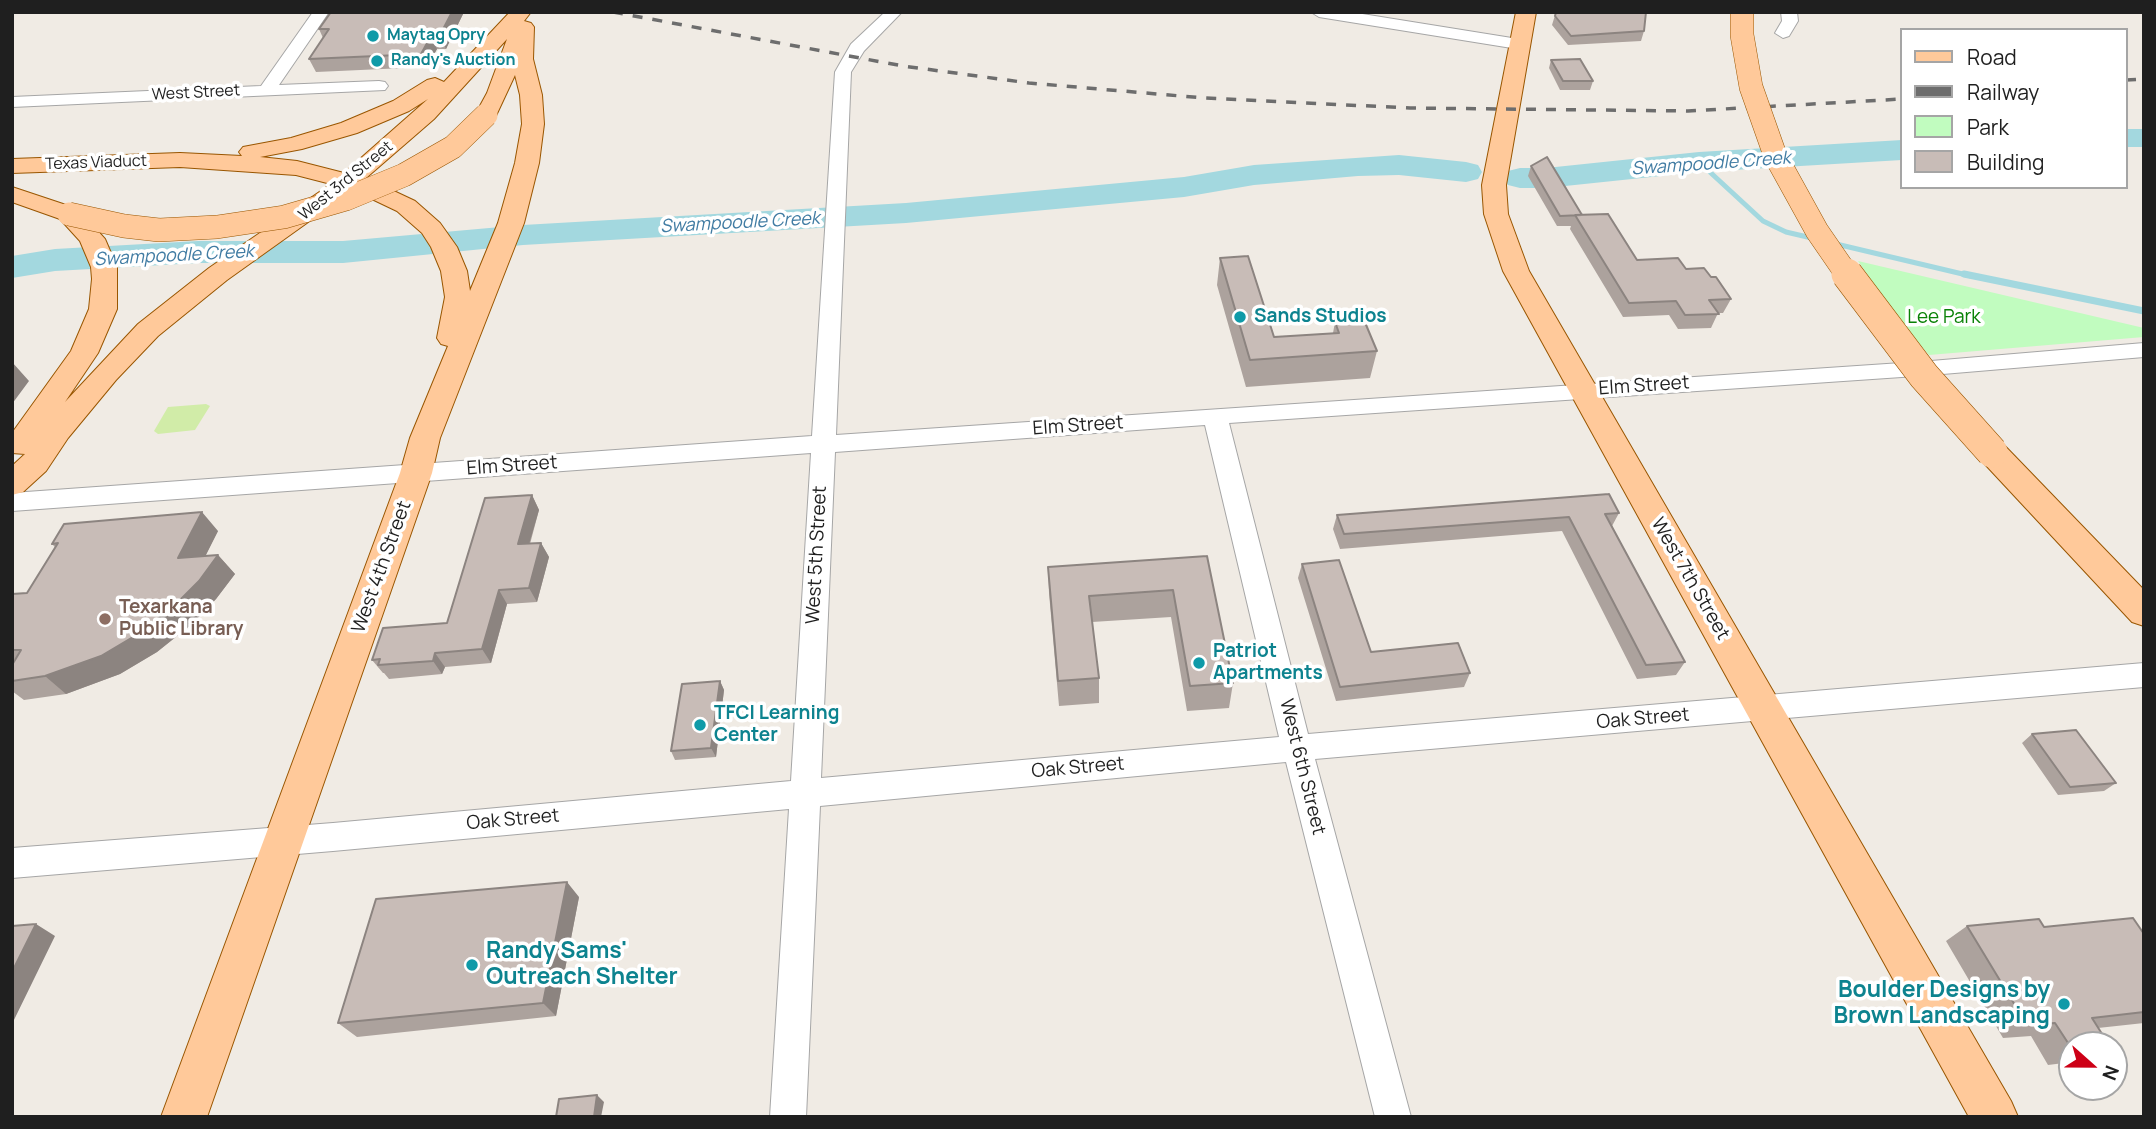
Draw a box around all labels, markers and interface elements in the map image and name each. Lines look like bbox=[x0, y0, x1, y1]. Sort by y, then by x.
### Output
place label: Maytag Opry bbox=[387, 26, 485, 46]
marker: Maytag Opry bbox=[365, 28, 381, 44]
legend bbox=[1900, 28, 2128, 189]
text: Road bbox=[1967, 43, 2017, 71]
place label: Randy's Auction bbox=[391, 51, 515, 71]
marker: Randy's Auction bbox=[369, 53, 385, 69]
text: Railway bbox=[1967, 78, 2039, 106]
street label: West Street bbox=[151, 81, 241, 105]
text: Park bbox=[1967, 113, 2009, 141]
street label: West 3rd Street bbox=[295, 137, 397, 225]
water label: Swampoodle Creek bbox=[1631, 148, 1791, 180]
text: Building bbox=[1967, 148, 2044, 176]
street label: Texas Viaduct bbox=[45, 152, 147, 174]
water label: Swampoodle Creek bbox=[660, 208, 820, 238]
water label: Swampoodle Creek bbox=[94, 241, 254, 271]
place label: Sands Studios bbox=[1254, 306, 1386, 328]
park label: Lee Park bbox=[1907, 307, 1981, 329]
marker: Sands Studios bbox=[1232, 309, 1248, 325]
street label: Elm Street bbox=[1598, 371, 1690, 401]
street label: Elm Street bbox=[1032, 411, 1124, 441]
street label: Elm Street bbox=[466, 451, 558, 481]
street label: West 5th Street bbox=[802, 485, 832, 625]
street label: West 4th Street bbox=[348, 498, 416, 636]
street label: West 7th Street bbox=[1646, 514, 1734, 644]
place label: Texarkana Public Library bbox=[119, 597, 243, 641]
marker: Texarkana Public Library bbox=[97, 611, 113, 627]
place label: Patriot Apartments bbox=[1213, 641, 1323, 685]
marker: Patriot Apartments bbox=[1191, 655, 1207, 671]
street label: West 6th Street bbox=[1274, 697, 1330, 837]
place label: TFCI Learning Center bbox=[714, 703, 839, 747]
street label: Oak Street bbox=[1596, 704, 1690, 734]
marker: TFCI Learning Center bbox=[692, 717, 708, 733]
street label: Oak Street bbox=[1031, 753, 1125, 783]
street label: Oak Street bbox=[466, 805, 560, 835]
place label: Randy Sams' Outreach Shelter bbox=[486, 938, 678, 992]
marker: Randy Sams' Outreach Shelter bbox=[464, 957, 480, 973]
place label: Boulder Designs by Brown Landscaping bbox=[1834, 977, 2050, 1031]
marker: Boulder Designs by Brown Landscaping bbox=[2056, 996, 2072, 1012]
north arrow bbox=[2058, 1031, 2128, 1101]
text: N bbox=[2096, 1062, 2125, 1084]

